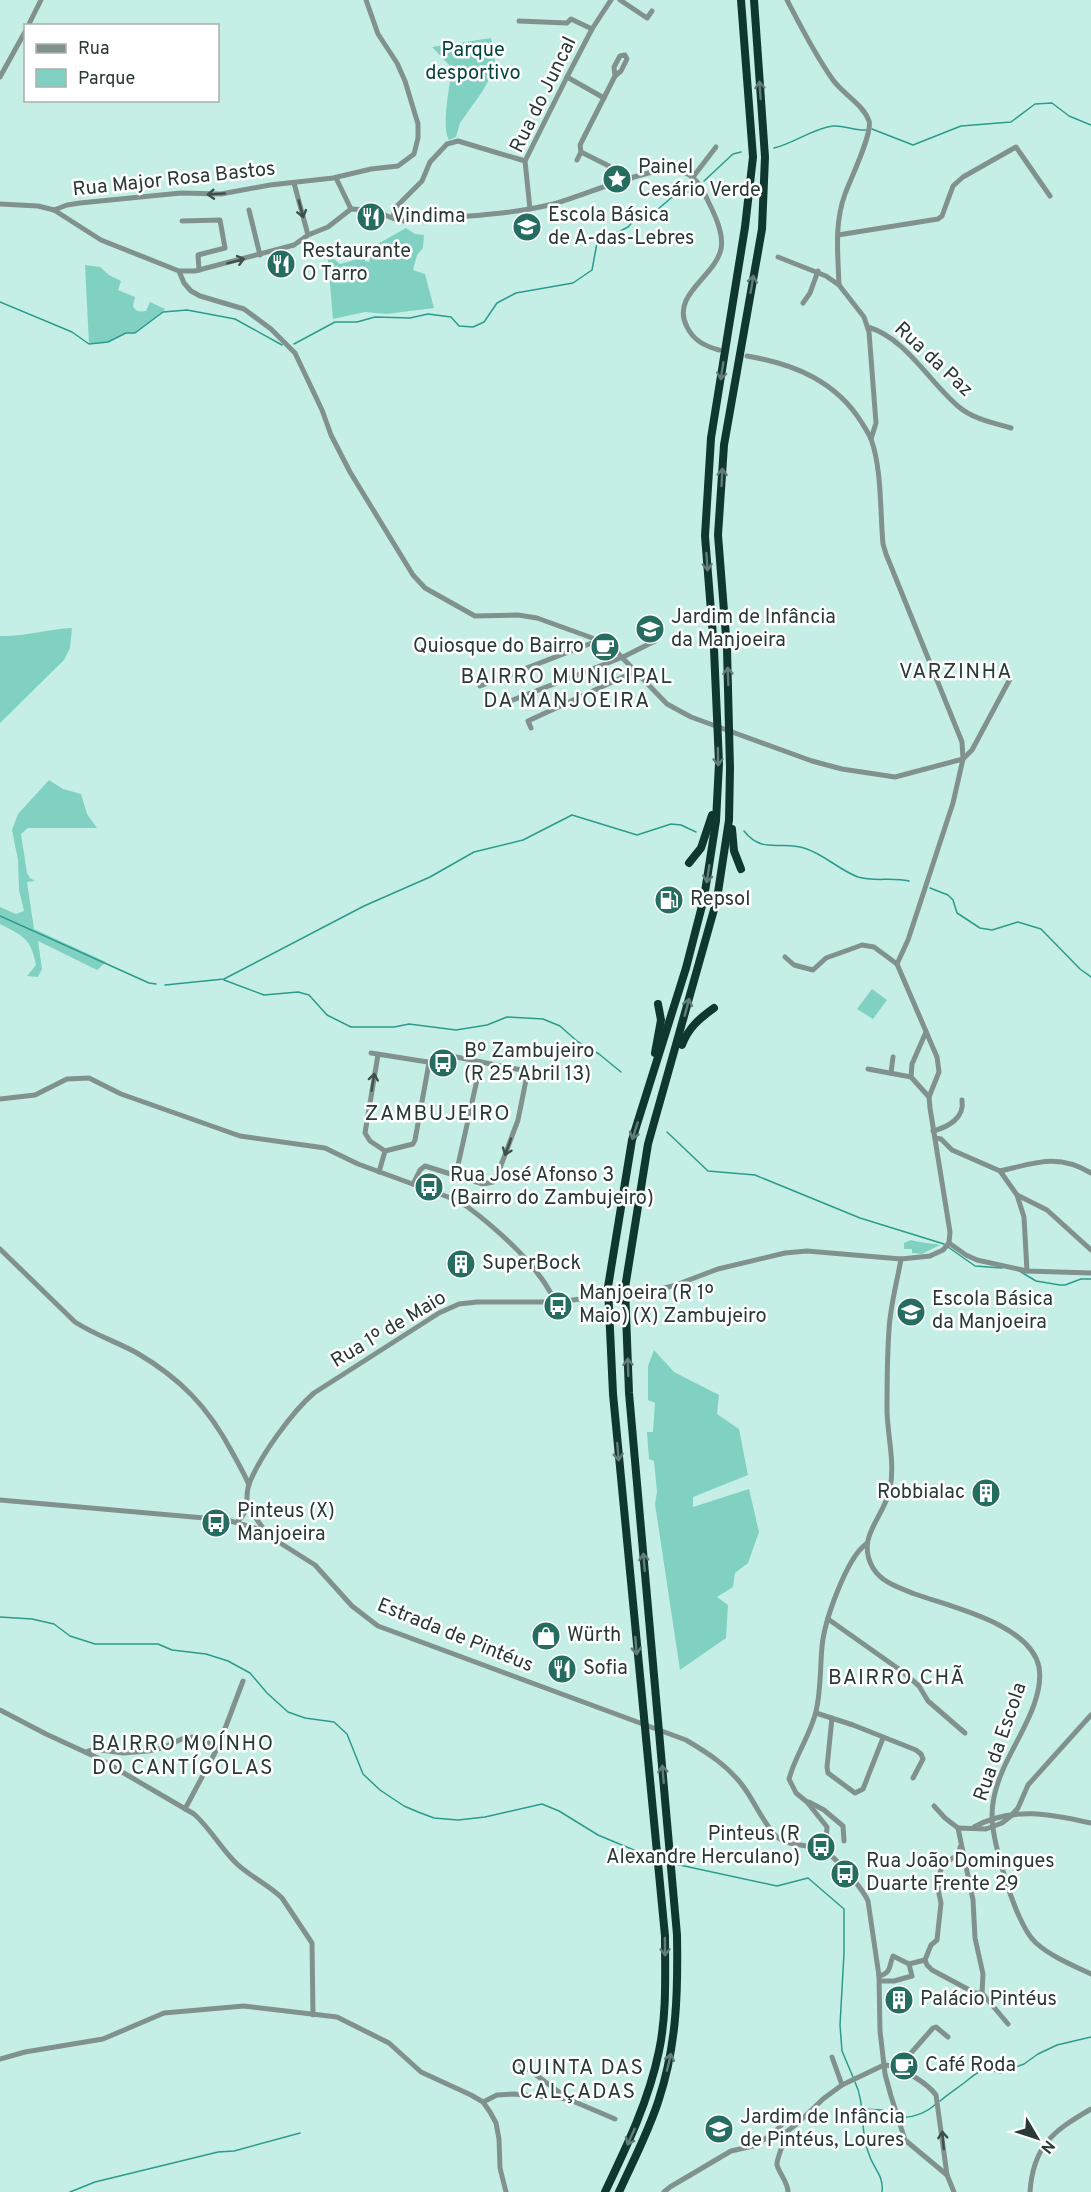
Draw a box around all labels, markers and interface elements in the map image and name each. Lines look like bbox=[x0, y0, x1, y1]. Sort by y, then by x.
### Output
legend bbox=[24, 24, 219, 102]
street label: Rua do Juncal bbox=[505, 33, 583, 157]
text: Rua bbox=[78, 38, 109, 61]
park label: Parque desportivo bbox=[425, 38, 521, 87]
text: Parque bbox=[78, 68, 135, 91]
one-way arrow bbox=[755, 81, 766, 101]
place label: Painel Cesário Verde bbox=[638, 155, 761, 204]
street label: Rua Major Rosa Bastos bbox=[71, 156, 277, 204]
place icon: Painel Cesário Verde bbox=[601, 163, 633, 195]
one-way arrow bbox=[207, 189, 227, 200]
one-way arrow bbox=[296, 199, 307, 218]
restaurant icon: Vindima bbox=[355, 201, 387, 233]
place label: Escola Básica de A-das-Lebres bbox=[548, 203, 695, 252]
place label: Vindima bbox=[392, 204, 466, 230]
school or university icon: Escola Básica de A-das-Lebres bbox=[511, 211, 543, 243]
place label: Restaurante O Tarro bbox=[302, 239, 411, 288]
restaurant icon: Restaurante O Tarro bbox=[265, 248, 297, 280]
one-way arrow bbox=[226, 255, 245, 266]
one-way arrow bbox=[747, 275, 758, 295]
street label: Rua da Paz bbox=[888, 317, 978, 403]
one-way arrow bbox=[716, 360, 727, 380]
one-way arrow bbox=[716, 467, 727, 487]
one-way arrow bbox=[702, 552, 713, 572]
place label: Jardim de Infância da Manjoeira bbox=[671, 605, 836, 654]
school or university icon: Jardim de Infância da Manjoeira bbox=[634, 613, 666, 645]
cafe icon: Quiosque do Bairro bbox=[589, 631, 621, 663]
place label: Quiosque do Bairro bbox=[413, 634, 584, 660]
district label: VARZINHA bbox=[899, 659, 1013, 686]
district label: BAIRRO MUNICIPAL DA MANJOEIRA bbox=[460, 664, 674, 715]
one-way arrow bbox=[722, 667, 734, 687]
one-way arrow bbox=[713, 746, 724, 766]
one-way arrow bbox=[702, 864, 713, 883]
fuel station icon: Repsol bbox=[653, 884, 685, 916]
place label: Repsol bbox=[690, 887, 750, 913]
one-way arrow bbox=[682, 998, 694, 1017]
place label: Bº Zambujeiro (R 25 Abril 13) bbox=[464, 1039, 594, 1088]
bus stop icon: Bº Zambujeiro (R 25 Abril 13) bbox=[427, 1047, 459, 1079]
one-way arrow bbox=[368, 1073, 379, 1093]
district label: ZAMBUJEIRO bbox=[365, 1101, 511, 1128]
one-way arrow bbox=[629, 1121, 640, 1140]
one-way arrow bbox=[501, 1137, 512, 1156]
place label: Rua José Afonso 3 (Bairro do Zambujeiro) bbox=[450, 1163, 654, 1212]
bus stop icon: Rua José Afonso 3 (Bairro do Zambujeiro) bbox=[413, 1171, 445, 1203]
building icon: SuperBock bbox=[445, 1248, 477, 1280]
place label: SuperBock bbox=[482, 1251, 581, 1277]
place label: Manjoeira (R 1º Maio) (X) Zambujeiro bbox=[579, 1281, 767, 1330]
street label: Rua 1º de Maio bbox=[327, 1285, 451, 1375]
place label: Escola Básica da Manjoeira bbox=[932, 1287, 1053, 1336]
bus stop icon: Manjoeira (R 1º Maio) (X) Zambujeiro bbox=[542, 1290, 574, 1322]
school or university icon: Escola Básica da Manjoeira bbox=[895, 1296, 927, 1328]
one-way arrow bbox=[623, 1358, 634, 1378]
one-way arrow bbox=[613, 1442, 624, 1462]
building icon: Robbialac bbox=[970, 1477, 1002, 1509]
place label: Robbialac bbox=[877, 1480, 965, 1506]
place label: Pinteus (X) Manjoeira bbox=[237, 1499, 335, 1548]
bus stop icon: Pinteus (X) Manjoeira bbox=[200, 1507, 232, 1539]
one-way arrow bbox=[638, 1552, 649, 1572]
street label: Estrada de Pintéus bbox=[373, 1593, 537, 1679]
shop icon: Würth bbox=[530, 1620, 562, 1652]
place label: Würth bbox=[567, 1623, 621, 1649]
one-way arrow bbox=[631, 1636, 642, 1656]
restaurant icon: Sofia bbox=[546, 1653, 578, 1685]
place label: Sofia bbox=[583, 1656, 628, 1682]
district label: BAIRRO CHÃ bbox=[828, 1665, 966, 1692]
street label: Rua da Escola bbox=[969, 1679, 1033, 1805]
district label: BAIRRO MOÍNHO DO CANTÍGOLAS bbox=[91, 1730, 275, 1782]
one-way arrow bbox=[657, 1764, 668, 1784]
place label: Pinteus (R Alexandre Herculano) bbox=[606, 1822, 800, 1871]
bus stop icon: Pinteus (R Alexandre Herculano) bbox=[805, 1831, 837, 1863]
place label: Rua João Domingues Duarte Frente 29 bbox=[866, 1849, 1055, 1898]
bus stop icon: Rua João Domingues Duarte Frente 29 bbox=[829, 1858, 861, 1890]
one-way arrow bbox=[659, 1936, 671, 1956]
building icon: Palácio Pintéus bbox=[883, 1984, 915, 2016]
place label: Palácio Pintéus bbox=[920, 1987, 1057, 2013]
cafe icon: Café Roda bbox=[888, 2050, 920, 2082]
one-way arrow bbox=[663, 2052, 675, 2071]
place label: Café Roda bbox=[925, 2053, 1016, 2079]
district label: QUINTA DAS CALÇADAS bbox=[511, 2055, 645, 2106]
place label: Jardim de Infância de Pintéus, Loures bbox=[740, 2105, 905, 2154]
north arrow bbox=[1007, 2108, 1067, 2168]
school or university icon: Jardim de Infância de Pintéus, Loures bbox=[703, 2113, 735, 2145]
one-way arrow bbox=[625, 2127, 636, 2145]
one-way arrow bbox=[937, 2130, 948, 2150]
text: N bbox=[1036, 2135, 1058, 2157]

